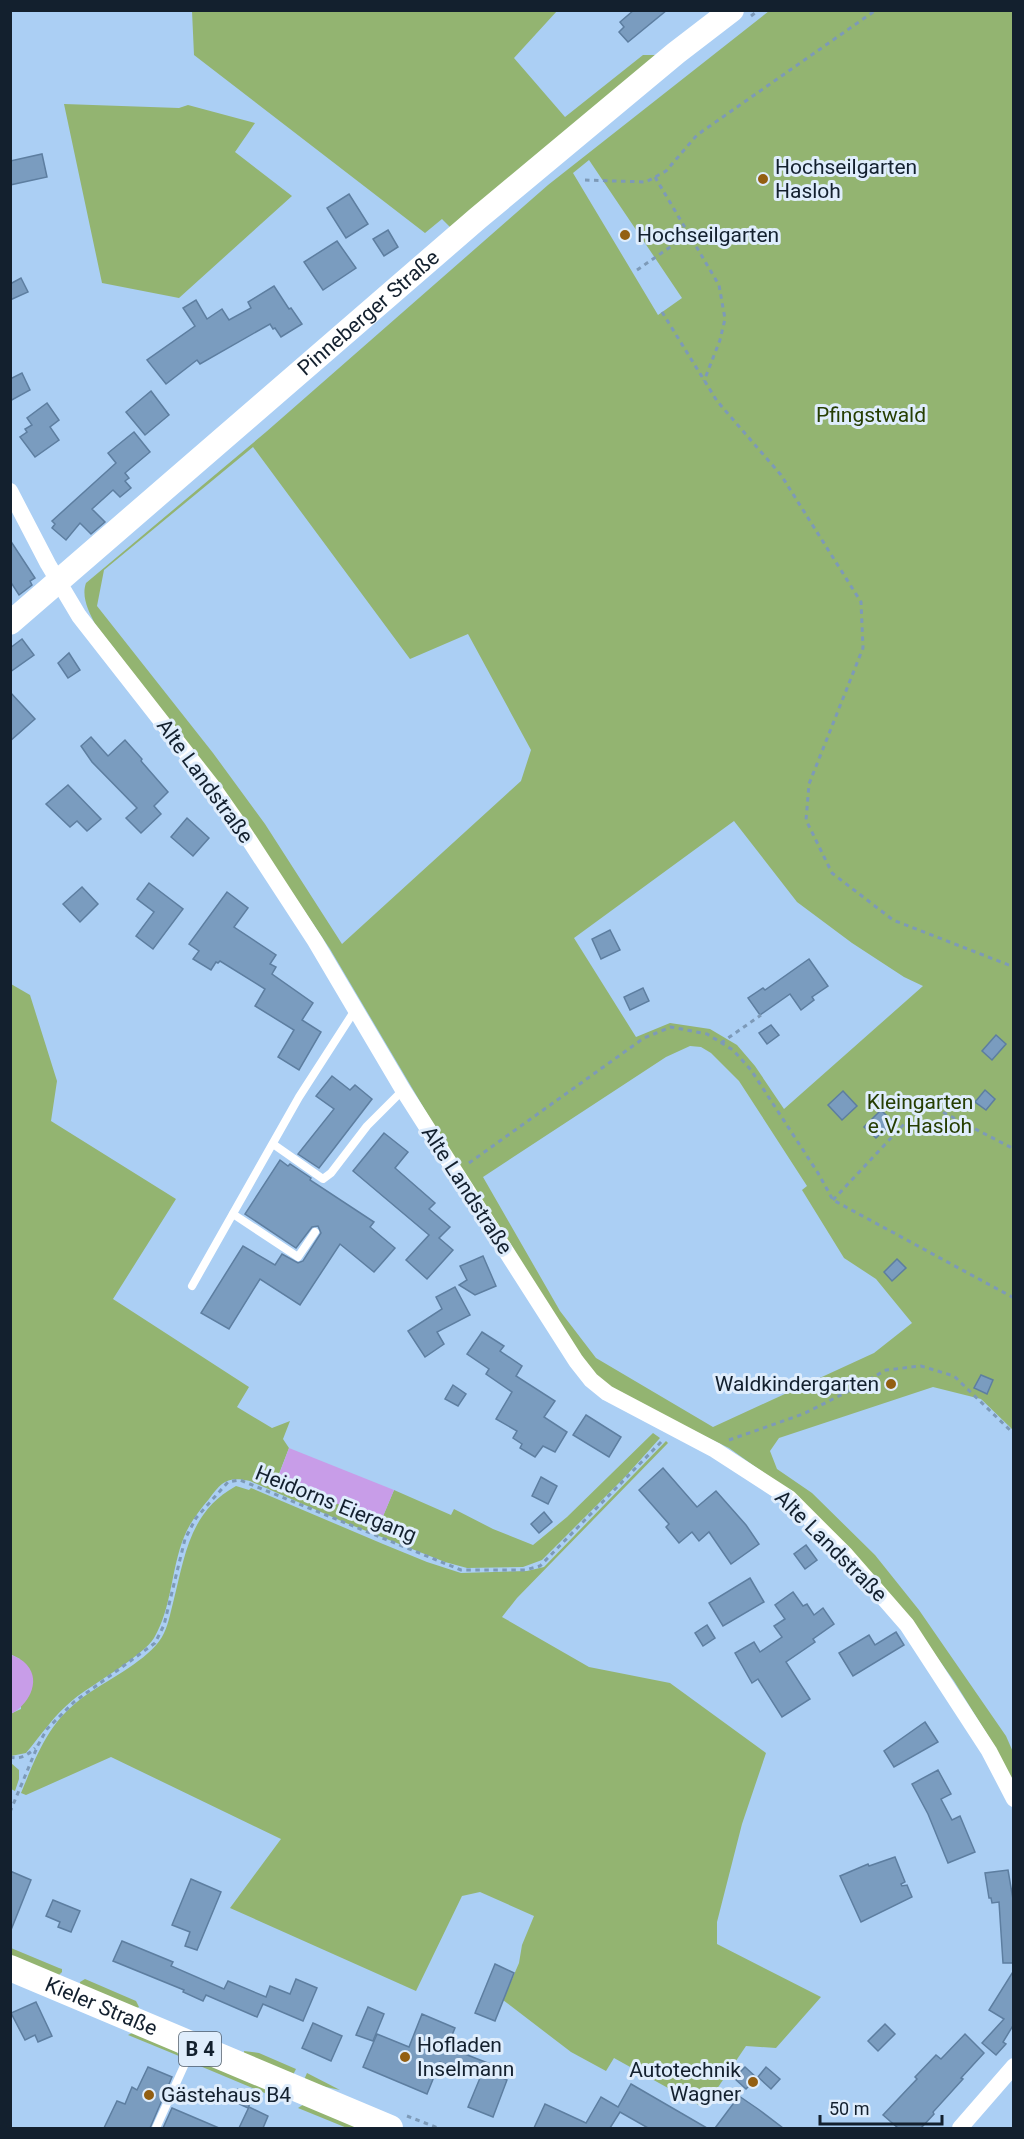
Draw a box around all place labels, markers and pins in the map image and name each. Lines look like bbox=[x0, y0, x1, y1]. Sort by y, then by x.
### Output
place label: Hochseilgarten Hasloh bbox=[775, 155, 917, 203]
marker: Hochseilgarten Hasloh bbox=[756, 172, 770, 186]
place label: Hochseilgarten bbox=[637, 223, 779, 247]
marker: Hochseilgarten bbox=[618, 228, 632, 242]
place label: Waldkindergarten bbox=[715, 1372, 879, 1396]
marker: Waldkindergarten bbox=[884, 1377, 898, 1391]
place label: Hofladen Inselmann bbox=[417, 2033, 514, 2081]
marker: Hofladen Inselmann bbox=[398, 2050, 412, 2064]
place label: Autotechnik Wagner bbox=[629, 2058, 741, 2106]
marker: Autotechnik Wagner bbox=[746, 2075, 760, 2089]
place label: Gästehaus B4 bbox=[161, 2083, 291, 2107]
marker: Gästehaus B4 bbox=[142, 2088, 156, 2102]

